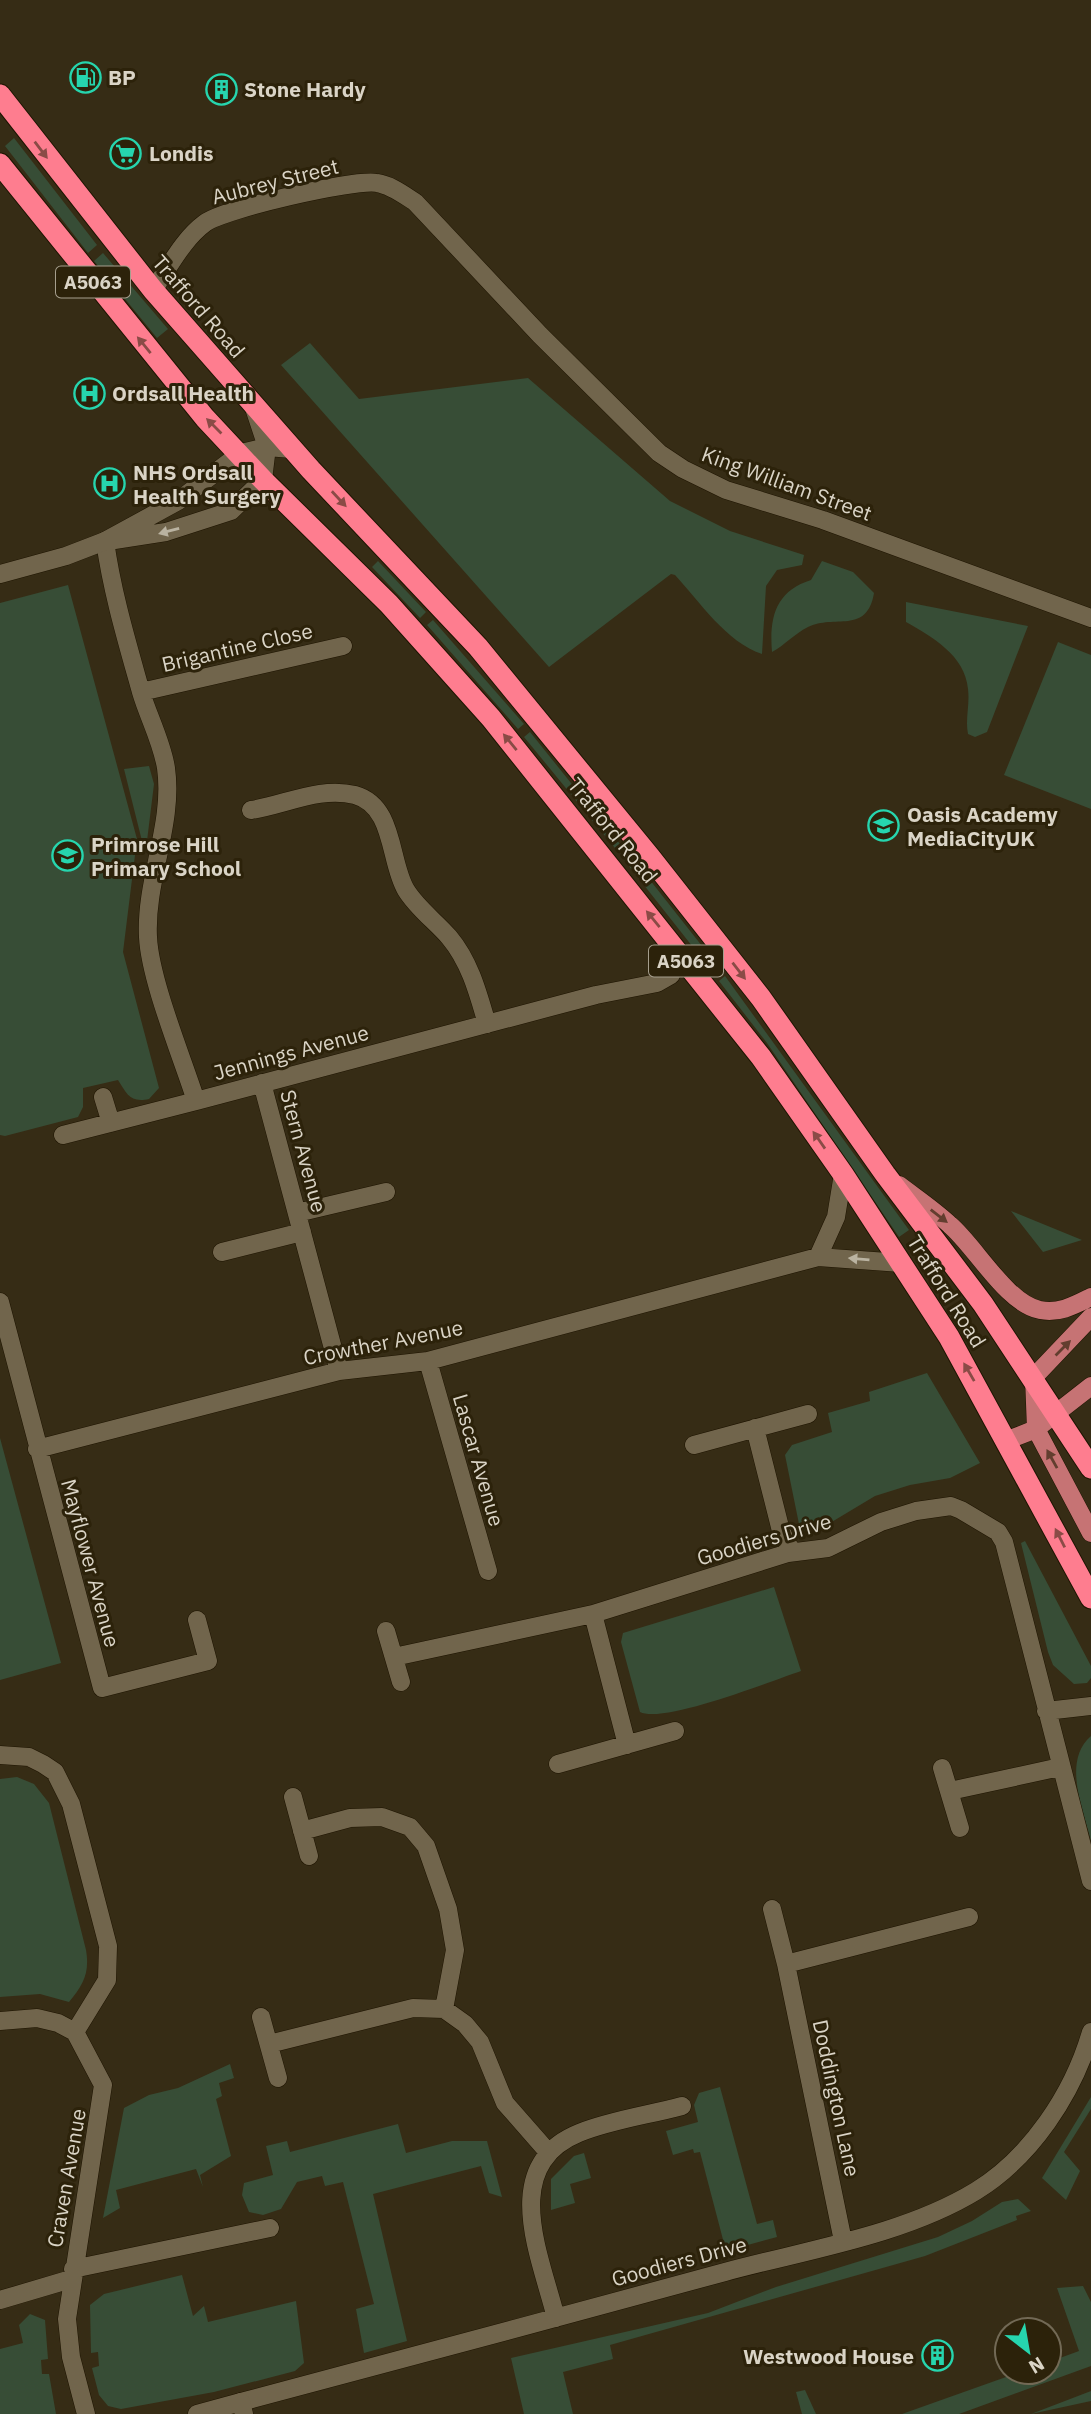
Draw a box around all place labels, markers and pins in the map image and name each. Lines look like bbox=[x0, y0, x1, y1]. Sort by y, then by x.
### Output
fuel station icon: BP bbox=[68, 60, 102, 94]
place label: BP bbox=[108, 63, 136, 91]
building icon: Stone Hardy bbox=[204, 72, 238, 106]
place label: Stone Hardy bbox=[244, 75, 366, 103]
supermarket icon: Londis bbox=[109, 136, 143, 170]
place label: Londis bbox=[149, 139, 214, 167]
hospital icon: Ordsall Health bbox=[72, 376, 106, 410]
place label: Ordsall Health bbox=[112, 379, 254, 407]
place label: NHS Ordsall Health Surgery bbox=[133, 458, 281, 510]
hospital icon: NHS Ordsall Health Surgery bbox=[93, 467, 127, 501]
place label: Oasis Academy MediaCityUK bbox=[907, 800, 1058, 852]
school or university icon: Oasis Academy MediaCityUK bbox=[867, 809, 901, 843]
place label: Primrose Hill Primary School bbox=[91, 830, 241, 882]
school or university icon: Primrose Hill Primary School bbox=[51, 839, 85, 873]
building icon: Westwood House bbox=[920, 2339, 954, 2373]
place label: Westwood House bbox=[743, 2342, 914, 2370]

